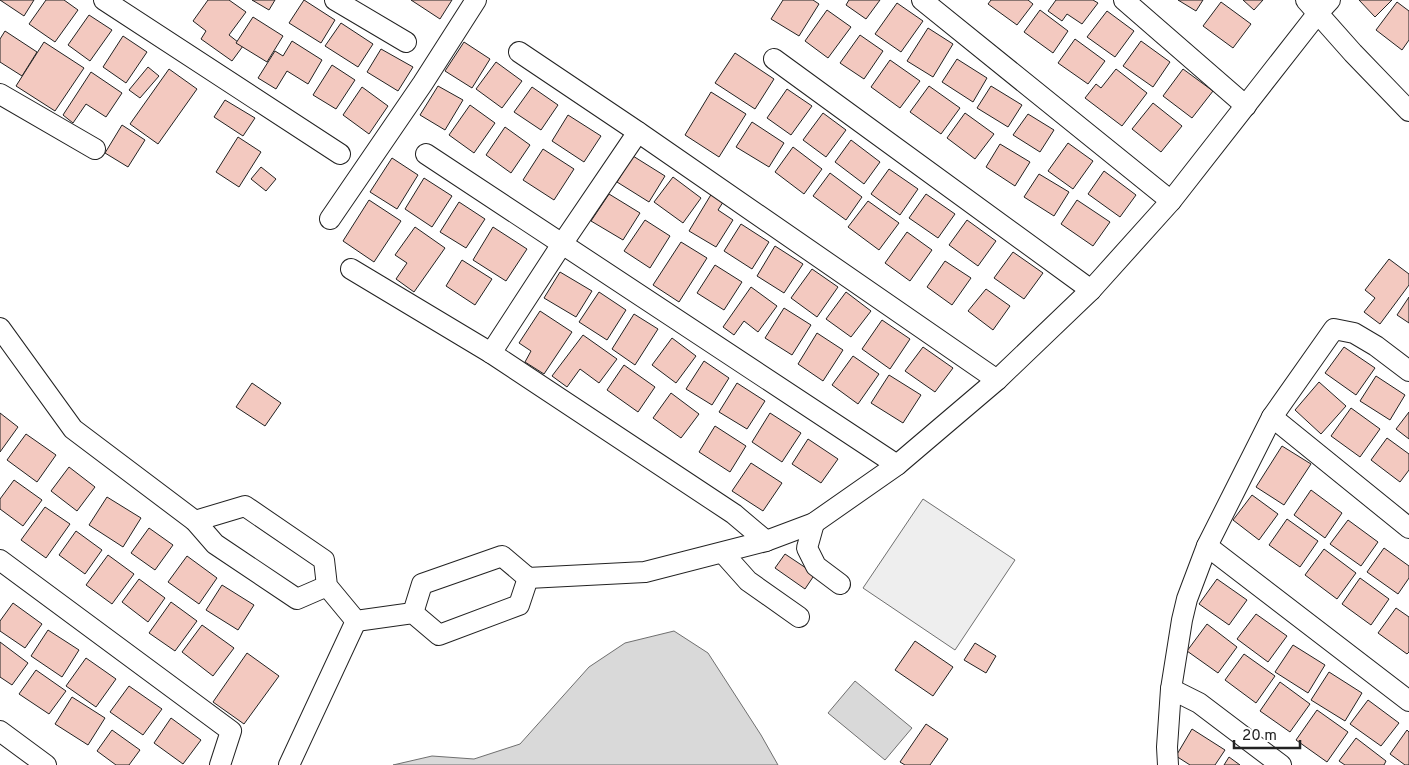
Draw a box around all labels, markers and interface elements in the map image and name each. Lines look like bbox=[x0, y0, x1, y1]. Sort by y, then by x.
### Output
scale bar bbox=[1234, 718, 1300, 750]
text: 20 m bbox=[1242, 727, 1277, 746]

